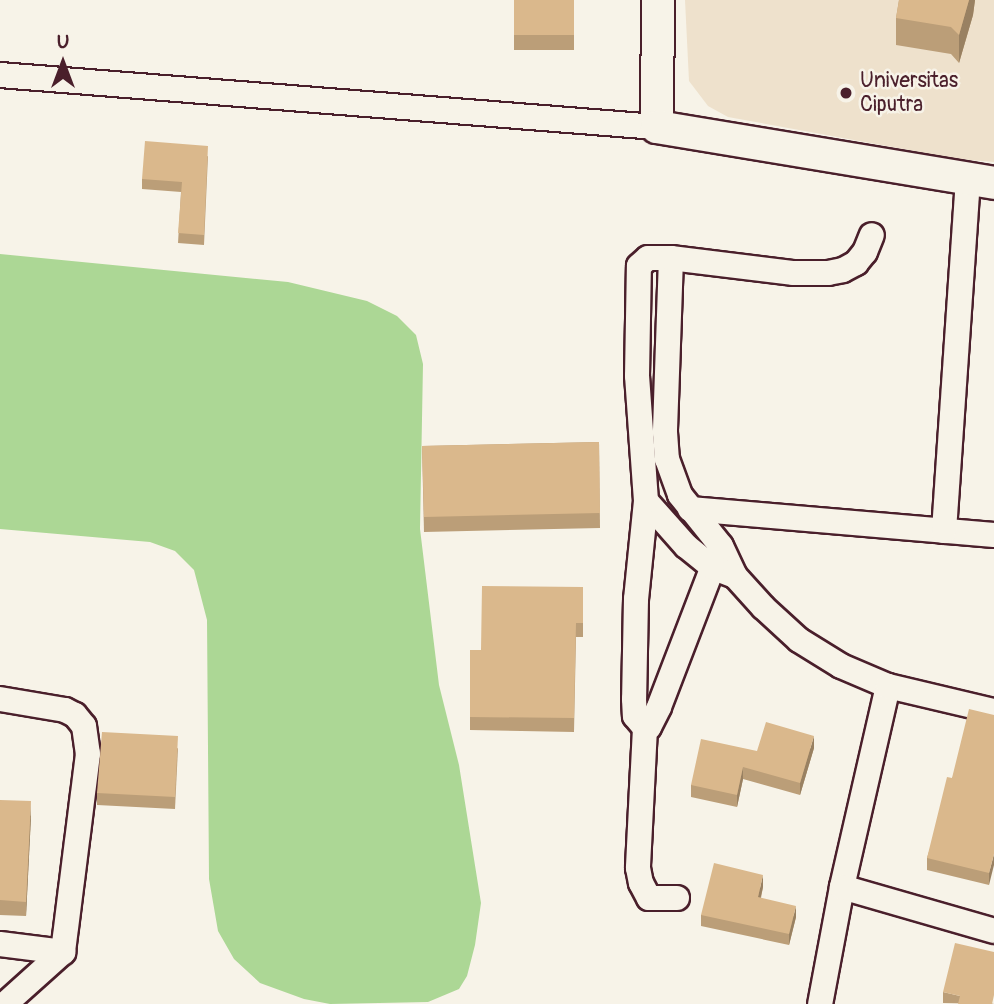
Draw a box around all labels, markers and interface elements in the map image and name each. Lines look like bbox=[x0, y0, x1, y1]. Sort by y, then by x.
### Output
north arrow bbox=[28, 28, 98, 98]
text: U bbox=[57, 30, 69, 54]
place label: Universitas Ciputra bbox=[860, 68, 958, 118]
marker: Universitas Ciputra bbox=[838, 85, 854, 101]

